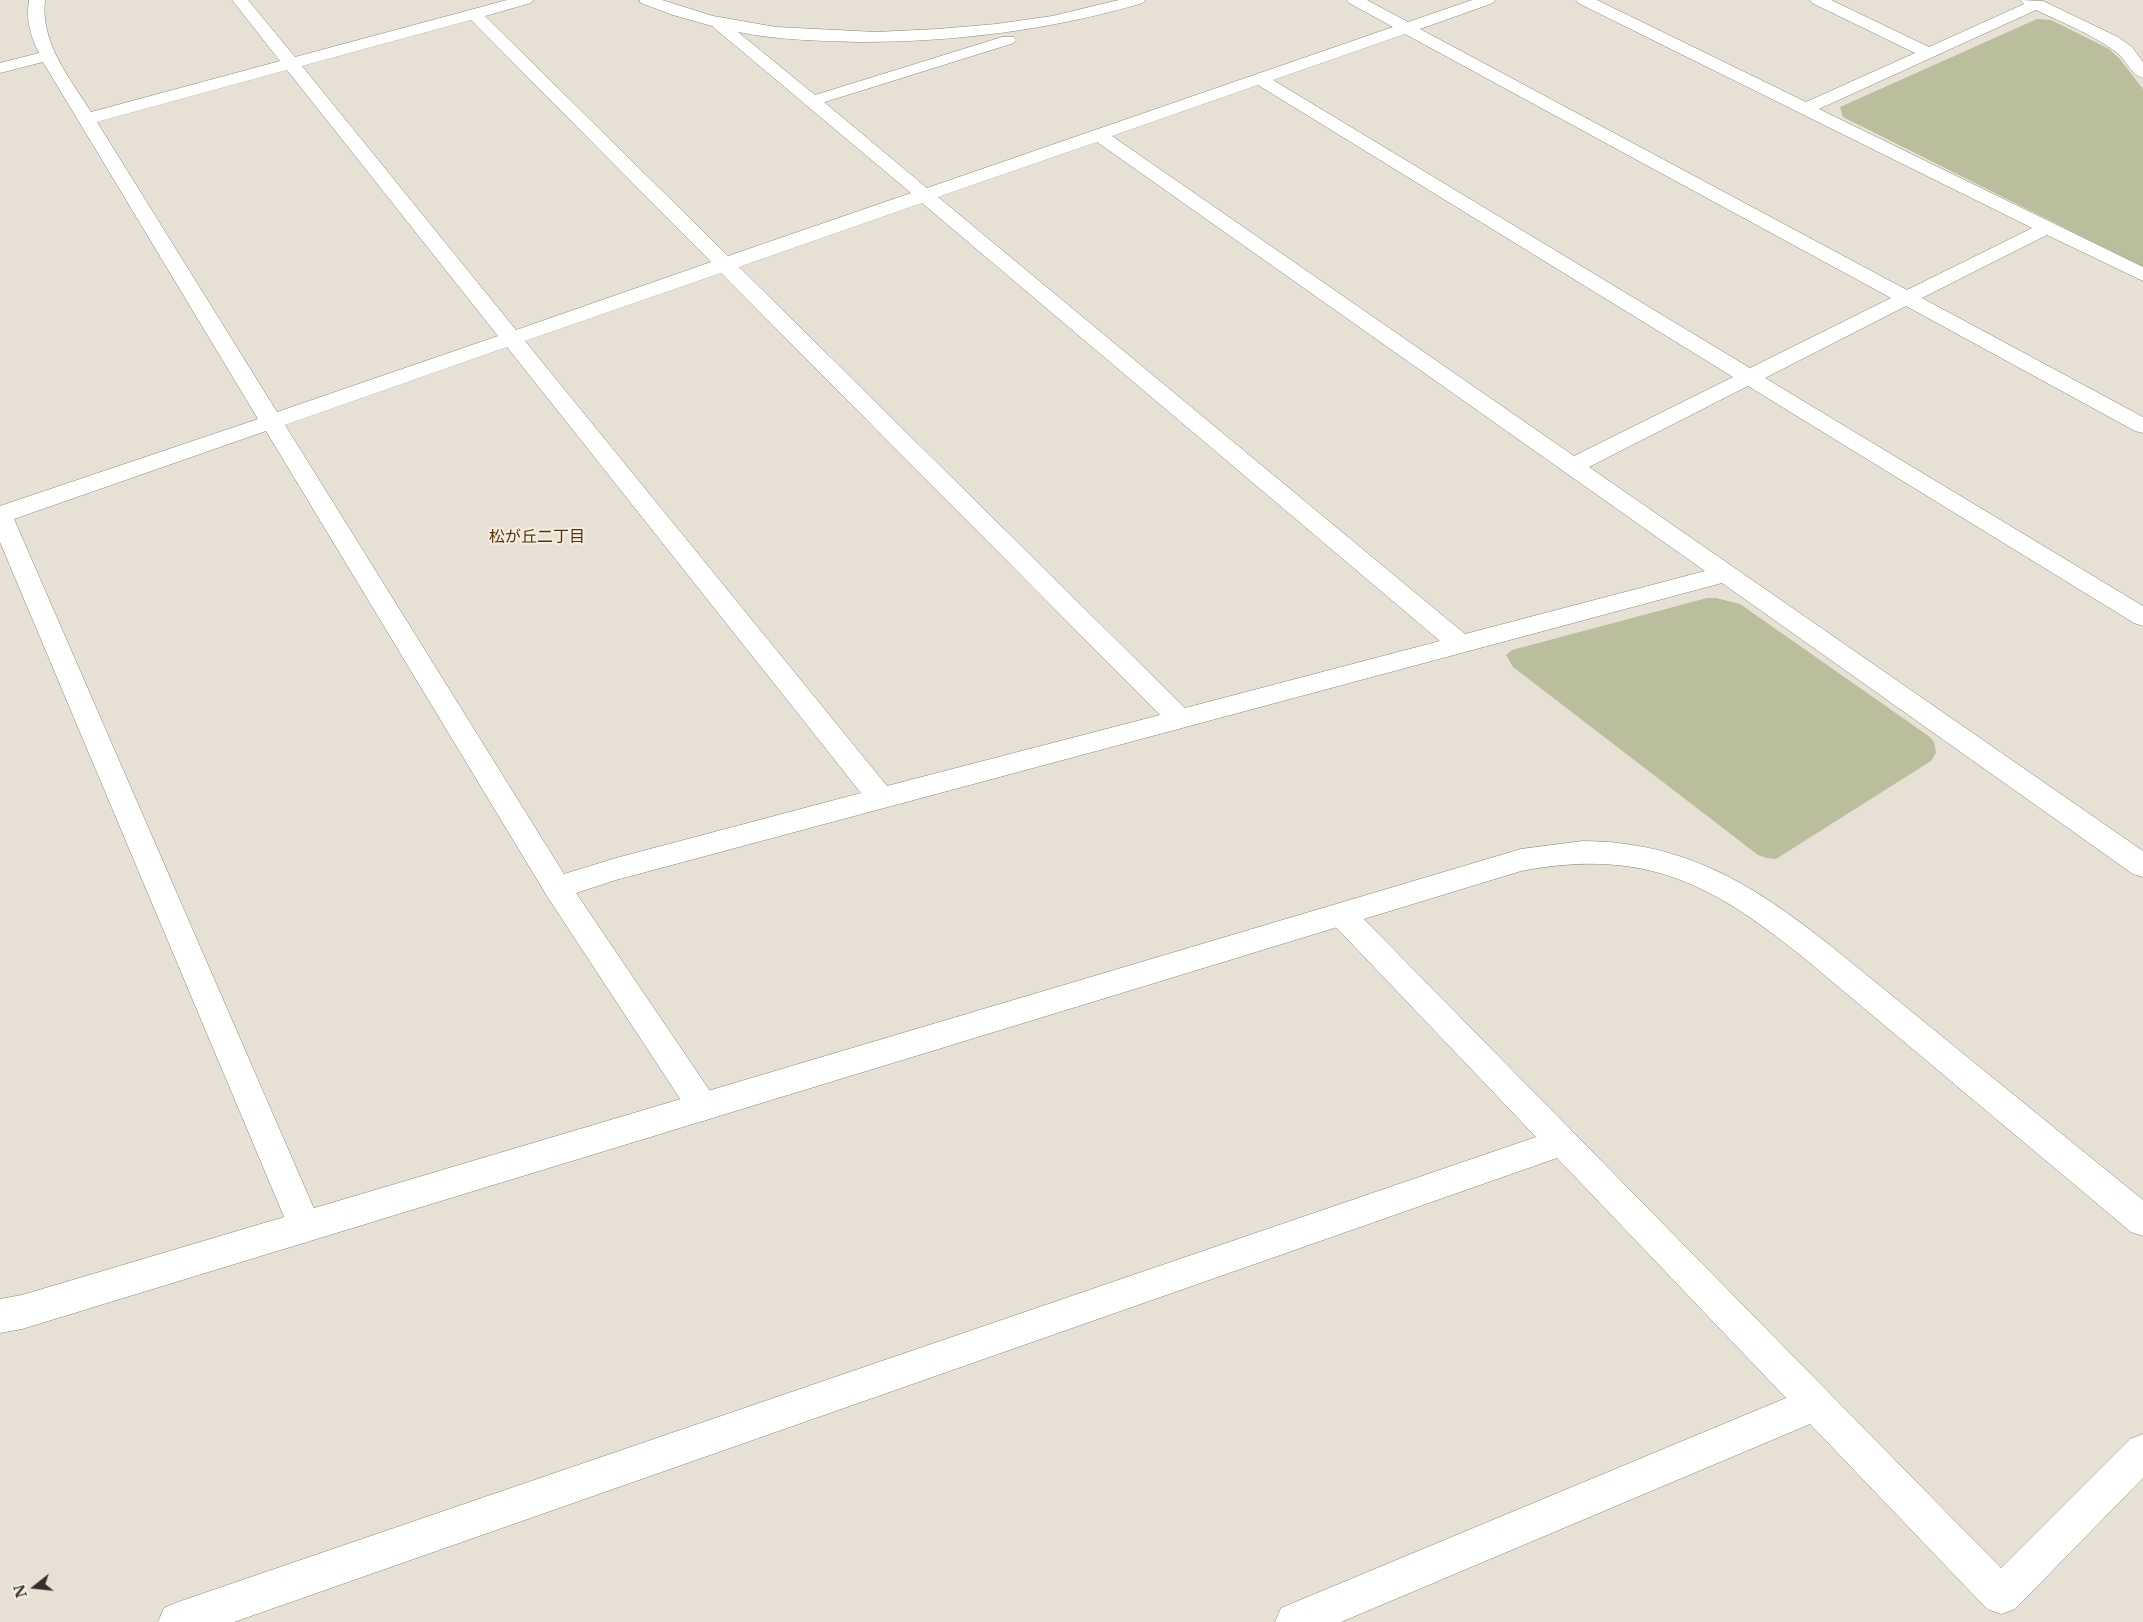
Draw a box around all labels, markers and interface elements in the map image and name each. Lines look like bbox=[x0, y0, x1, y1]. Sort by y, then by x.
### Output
district label: 松が丘二丁目 bbox=[489, 527, 585, 547]
north arrow bbox=[10, 1562, 60, 1612]
text: N bbox=[10, 1582, 31, 1600]

